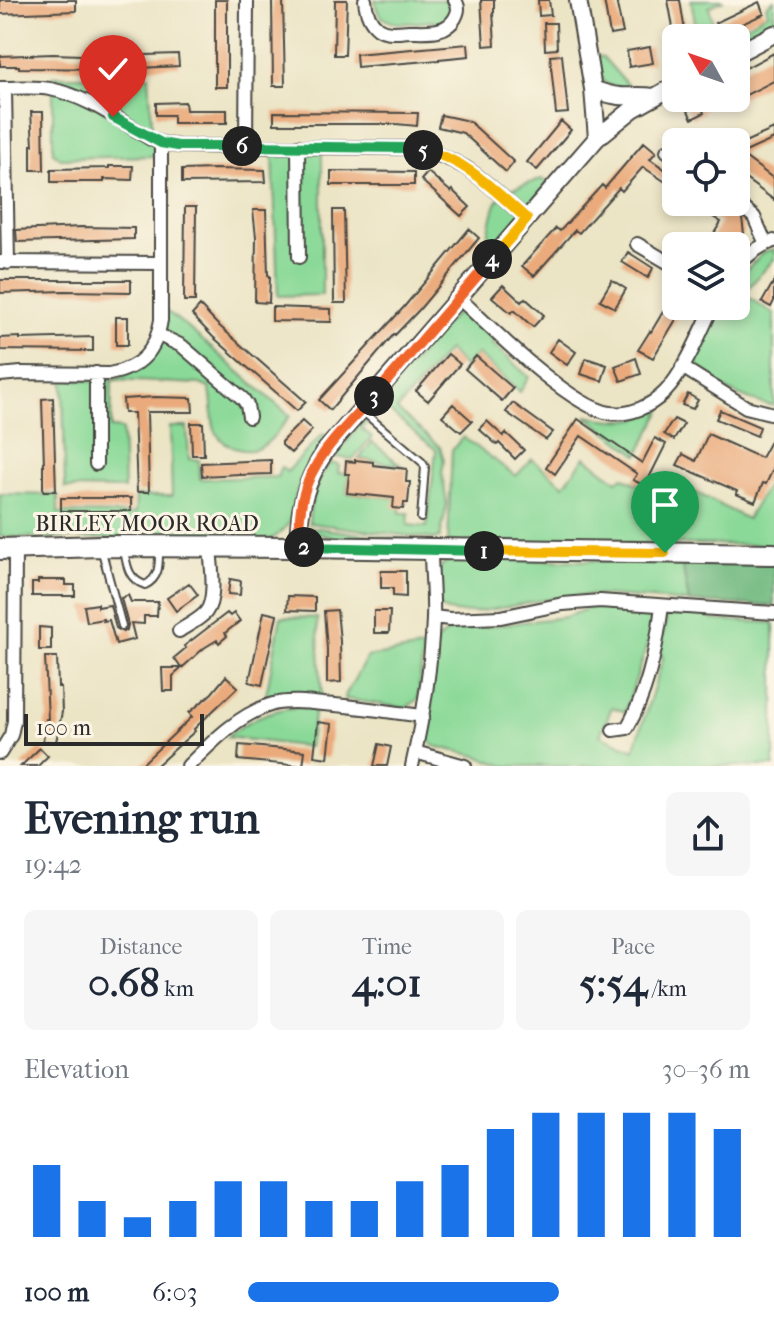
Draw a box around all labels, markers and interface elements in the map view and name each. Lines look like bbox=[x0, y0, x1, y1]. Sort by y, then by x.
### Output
north arrow bbox=[662, 24, 750, 112]
map controls bbox=[662, 24, 750, 320]
pin bbox=[79, 35, 147, 117]
icon: check bbox=[91, 47, 135, 91]
pin: 6 bbox=[222, 126, 262, 166]
button: locate bbox=[662, 128, 750, 216]
pin: 5 bbox=[403, 130, 443, 170]
text: 6 bbox=[236, 133, 248, 159]
text: 5 bbox=[418, 137, 428, 163]
button: layers bbox=[662, 232, 750, 320]
pin: 4 bbox=[472, 239, 512, 279]
text: 4 bbox=[486, 246, 499, 272]
pin: 3 bbox=[354, 376, 394, 416]
text: 3 bbox=[369, 383, 379, 409]
pin bbox=[631, 471, 699, 553]
icon: arrive bbox=[643, 483, 687, 527]
street label: BIRLEY MOOR ROAD bbox=[35, 511, 259, 537]
pin: 2 bbox=[284, 527, 324, 567]
pin: 1 bbox=[464, 531, 504, 571]
text: 2 bbox=[298, 534, 310, 560]
text: 1 bbox=[480, 538, 488, 564]
scale bar bbox=[24, 710, 204, 746]
text: 100 m bbox=[36, 715, 91, 741]
button: share bbox=[666, 792, 750, 876]
text: Evening run bbox=[24, 793, 259, 844]
text: 19:42 bbox=[24, 849, 82, 880]
text: Distance bbox=[100, 934, 182, 960]
text: Time bbox=[362, 934, 412, 960]
text: Pace bbox=[611, 934, 655, 960]
text: 0.68 bbox=[88, 960, 160, 1006]
text: 4:01 bbox=[352, 960, 422, 1006]
text: 5:54 bbox=[579, 960, 647, 1006]
text: km bbox=[160, 976, 194, 1002]
text: /km bbox=[647, 976, 687, 1002]
text: Elevation bbox=[24, 1054, 129, 1085]
text: 30–36 m bbox=[662, 1054, 750, 1085]
text: 100 m bbox=[24, 1277, 89, 1308]
text: 6:03 bbox=[152, 1277, 197, 1308]

